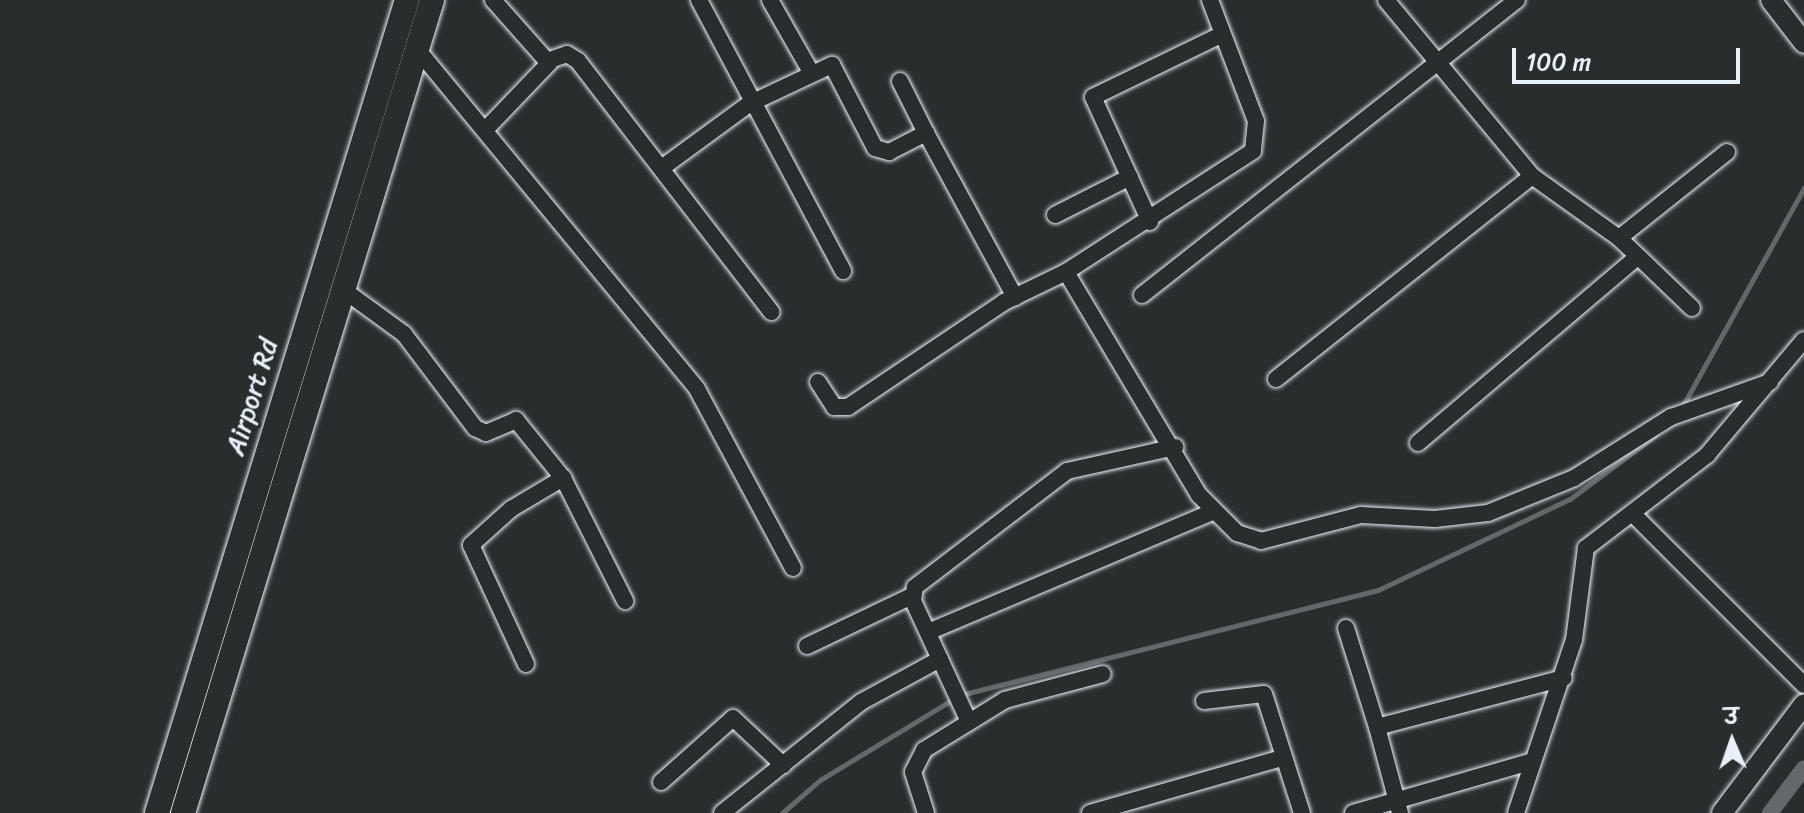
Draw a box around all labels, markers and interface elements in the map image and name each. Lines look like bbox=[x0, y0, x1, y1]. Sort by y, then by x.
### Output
scale bar bbox=[1516, 32, 1744, 82]
text: 100 m bbox=[1526, 41, 1591, 83]
street label: Airport Rd bbox=[220, 335, 284, 459]
text: उ bbox=[1723, 697, 1739, 736]
north arrow bbox=[1692, 701, 1772, 781]

